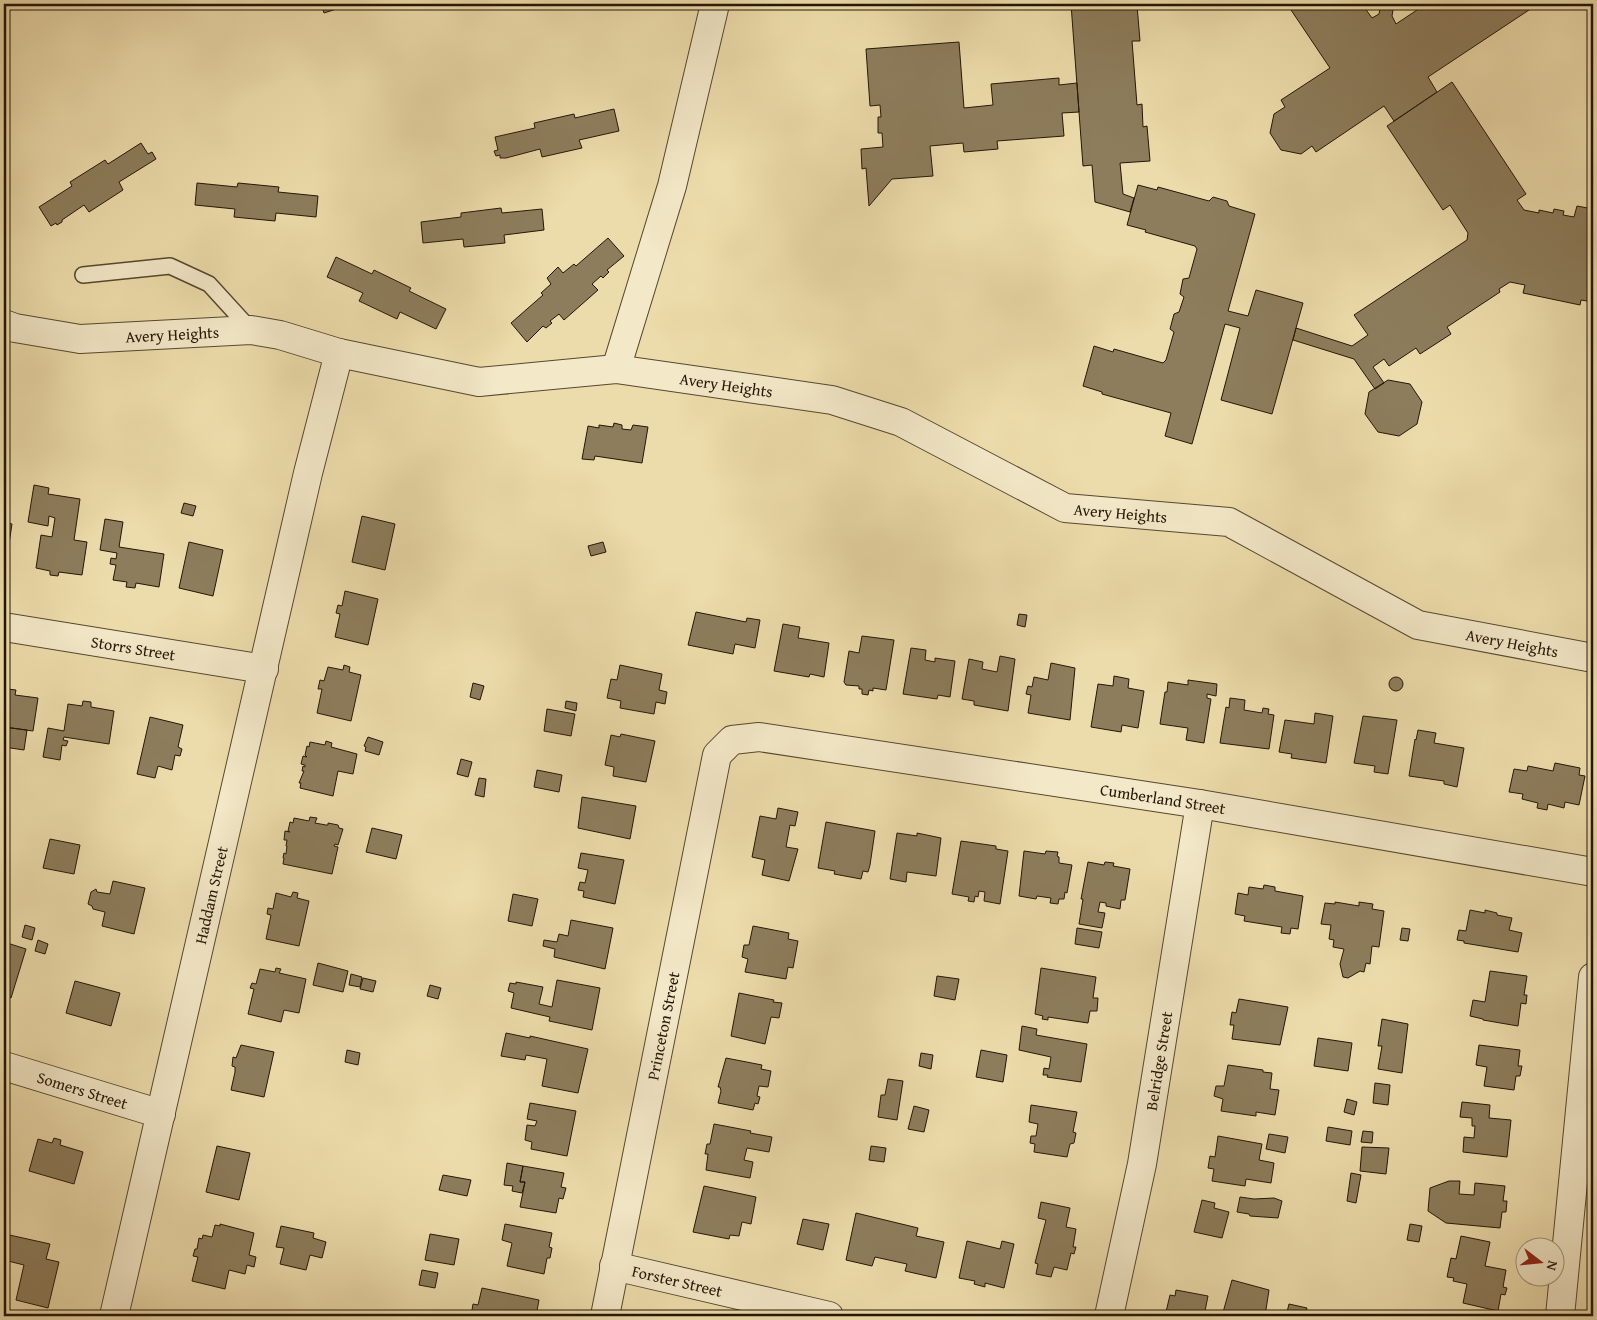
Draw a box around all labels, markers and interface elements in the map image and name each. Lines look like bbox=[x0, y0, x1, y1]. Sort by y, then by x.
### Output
street label: Avery Heights bbox=[125, 320, 220, 349]
street label: Avery Heights bbox=[678, 366, 774, 403]
street label: Avery Heights bbox=[1073, 497, 1168, 529]
street label: Avery Heights bbox=[1464, 622, 1560, 663]
street label: Storrs Street bbox=[89, 629, 178, 667]
street label: Cumberland Street bbox=[1099, 777, 1228, 820]
street label: Haddam Street bbox=[188, 843, 234, 946]
street label: Princeton Street bbox=[640, 969, 686, 1082]
street label: Belridge Street bbox=[1139, 1009, 1178, 1112]
street label: Somers Street bbox=[34, 1065, 131, 1115]
north arrow bbox=[1514, 1238, 1564, 1288]
text: N bbox=[1541, 1258, 1563, 1273]
street label: Forster Street bbox=[630, 1259, 725, 1303]

